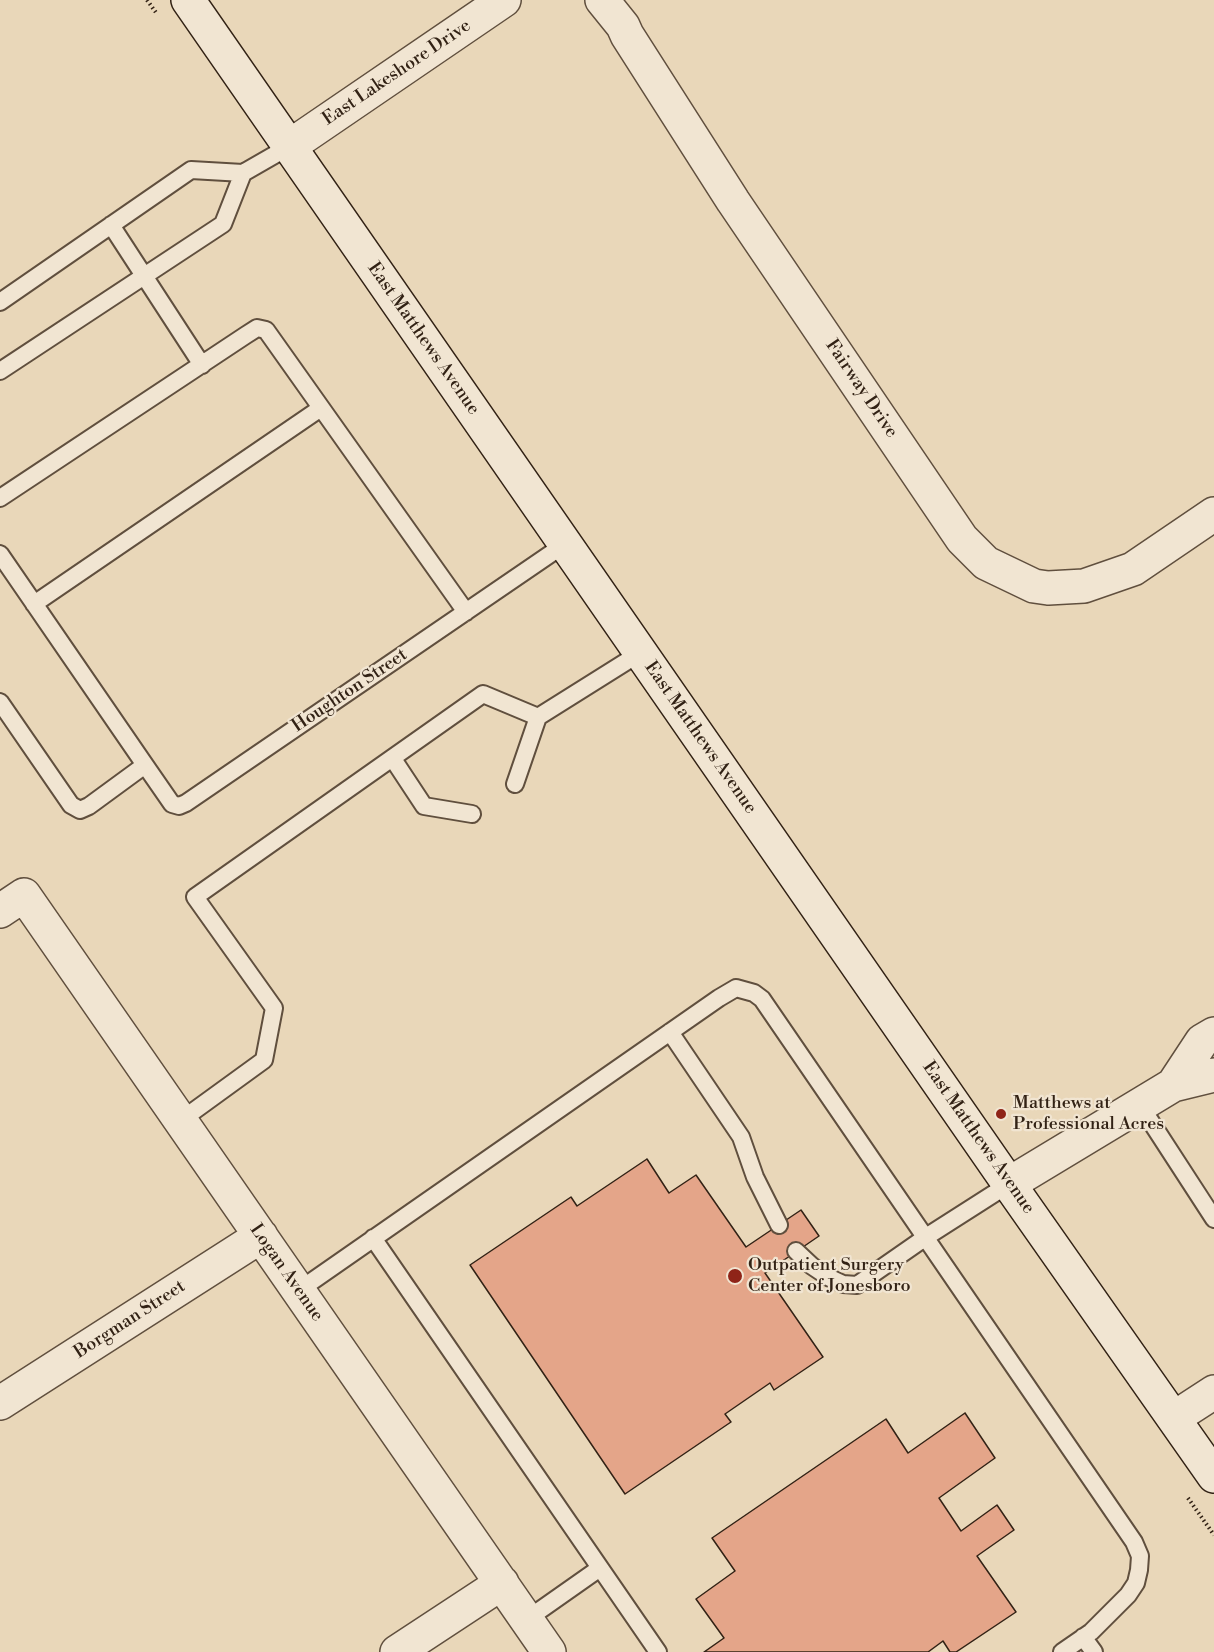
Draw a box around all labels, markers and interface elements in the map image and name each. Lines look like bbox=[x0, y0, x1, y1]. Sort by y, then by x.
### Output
street label: East Lakeshore Drive bbox=[319, 15, 475, 131]
street label: East Matthews Avenue bbox=[362, 259, 484, 419]
street label: Fairway Drive bbox=[820, 336, 902, 442]
street label: Houghton Street bbox=[288, 644, 412, 738]
street label: East Matthews Avenue bbox=[639, 658, 761, 818]
street label: East Matthews Avenue bbox=[917, 1058, 1039, 1218]
place label: Matthews at Professional Acres bbox=[1013, 1093, 1164, 1136]
marker: Matthews at Professional Acres bbox=[994, 1107, 1008, 1121]
street label: Logan Avenue bbox=[244, 1220, 328, 1326]
place label: Outpatient Surgery Center of Jonesboro bbox=[748, 1255, 911, 1298]
marker: Outpatient Surgery Center of Jonesboro bbox=[726, 1267, 744, 1285]
street label: Borgman Street bbox=[70, 1276, 190, 1364]

